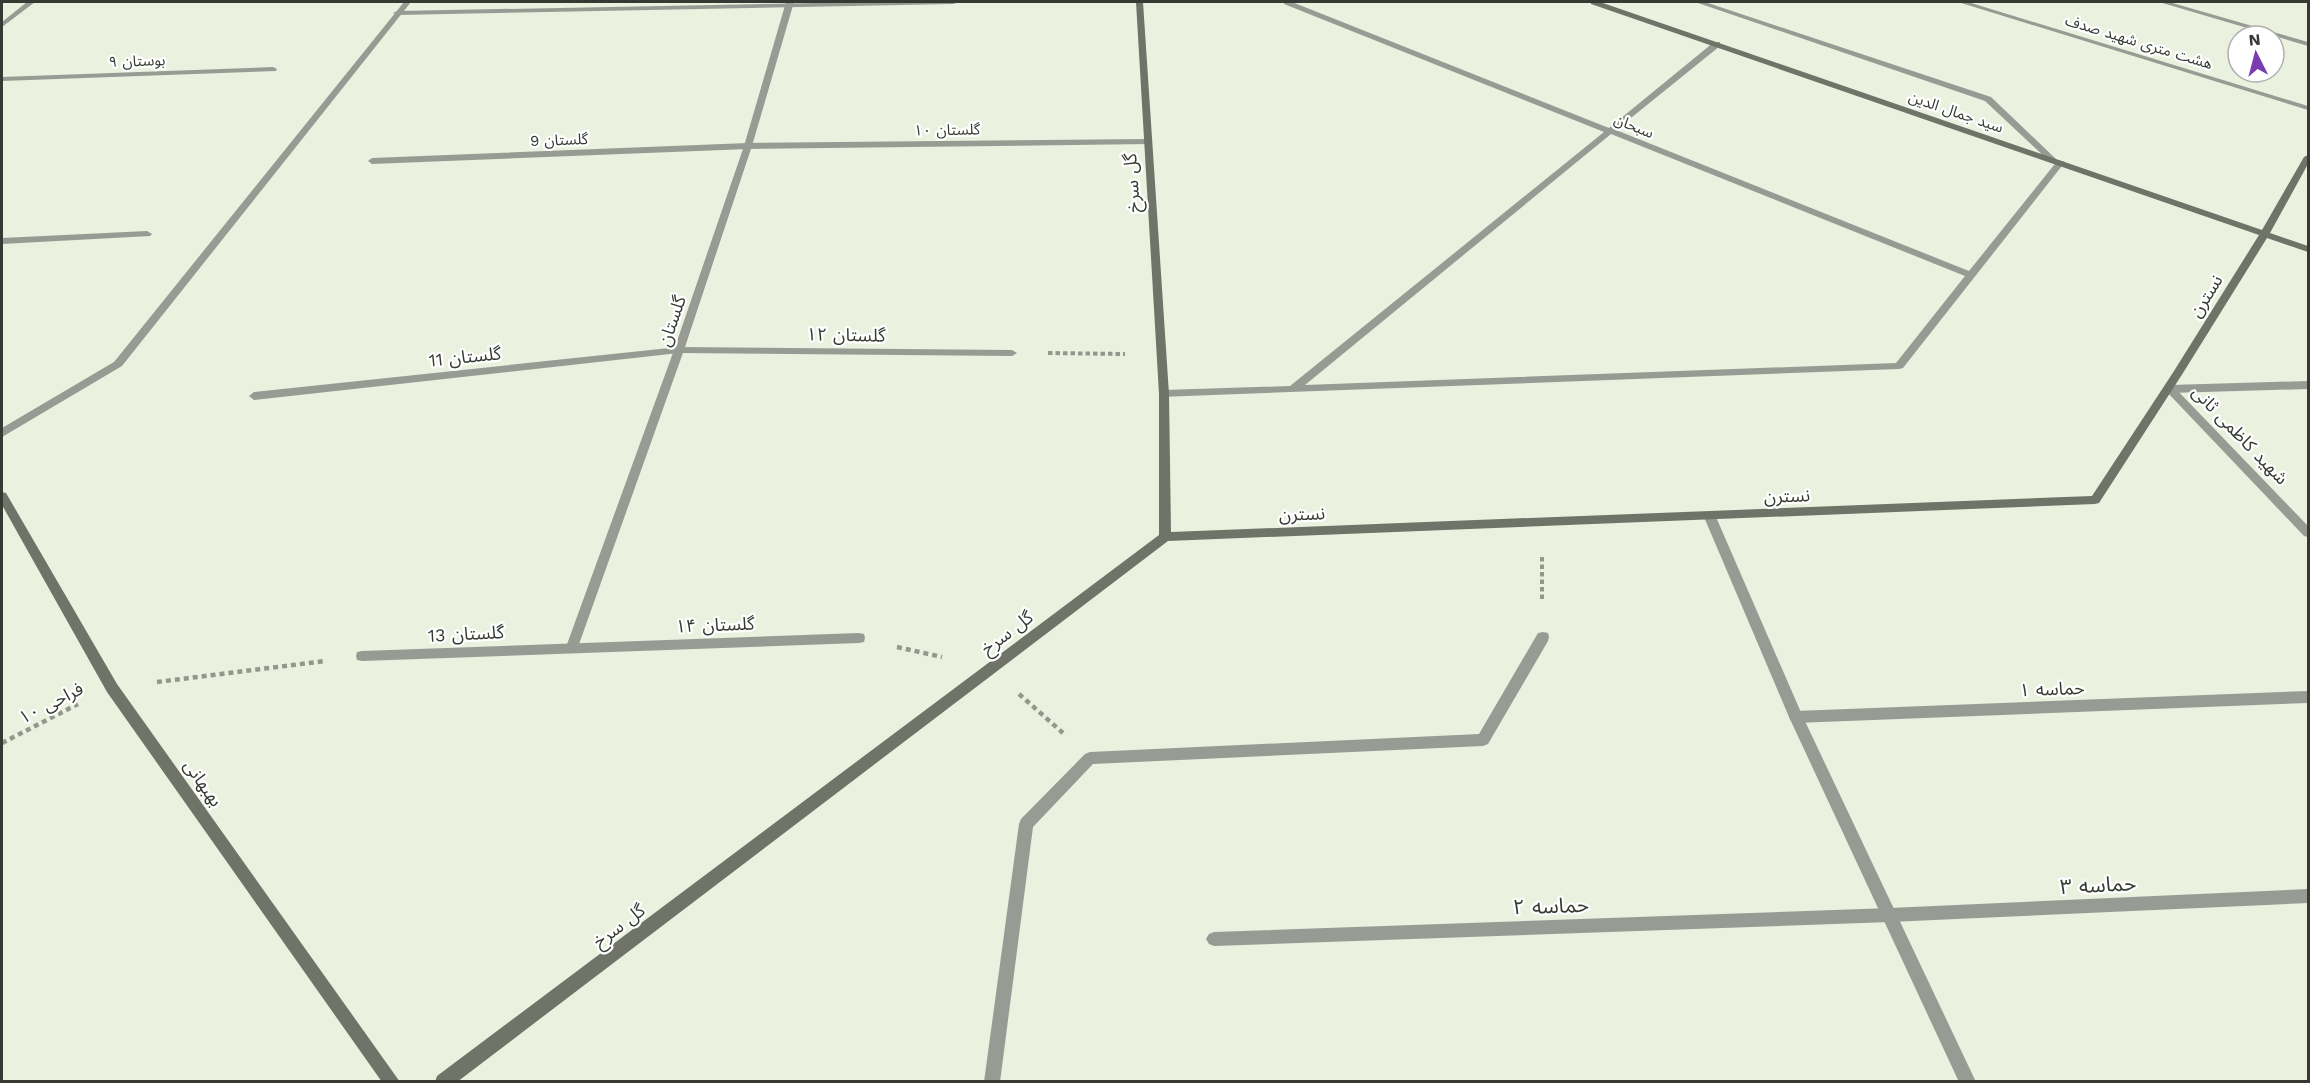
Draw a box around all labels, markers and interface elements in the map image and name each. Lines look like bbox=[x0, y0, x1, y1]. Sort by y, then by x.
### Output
street label: هشت متری شهید صدف bbox=[2063, 11, 2215, 73]
north arrow bbox=[2226, 24, 2286, 84]
text: N bbox=[2248, 30, 2261, 50]
street label: بوستان ۹ bbox=[108, 51, 166, 71]
street label: سید جمال الدین bbox=[1906, 87, 2006, 137]
street label: سبحان bbox=[1612, 110, 1657, 142]
street label: گلستان ۱۰ bbox=[914, 120, 981, 140]
street label: گلستان 9 bbox=[530, 130, 589, 150]
street label: گل سرخ bbox=[1119, 152, 1147, 213]
street label: نسترن bbox=[2184, 271, 2228, 321]
street label: گلستان bbox=[653, 292, 691, 349]
street label: گلستان ۱۲ bbox=[806, 323, 886, 347]
street label: گلستان 11 bbox=[428, 342, 503, 372]
street label: شهید کاظمی ثانی bbox=[2187, 381, 2293, 489]
street label: نسترن bbox=[1763, 484, 1811, 508]
street label: نسترن bbox=[1278, 502, 1326, 526]
street label: گل سرخ bbox=[977, 606, 1039, 661]
street label: گلستان ۱۴ bbox=[675, 613, 756, 637]
street label: گلستان 13 bbox=[427, 621, 505, 647]
street label: فراحی ۱۰ bbox=[15, 677, 87, 729]
street label: حماسه ۱ bbox=[2019, 677, 2085, 700]
street label: بهبهانی bbox=[179, 755, 227, 811]
street label: حماسه ۳ bbox=[2059, 870, 2137, 899]
street label: حماسه ۲ bbox=[1512, 892, 1590, 919]
street label: گل سرخ bbox=[589, 899, 651, 954]

